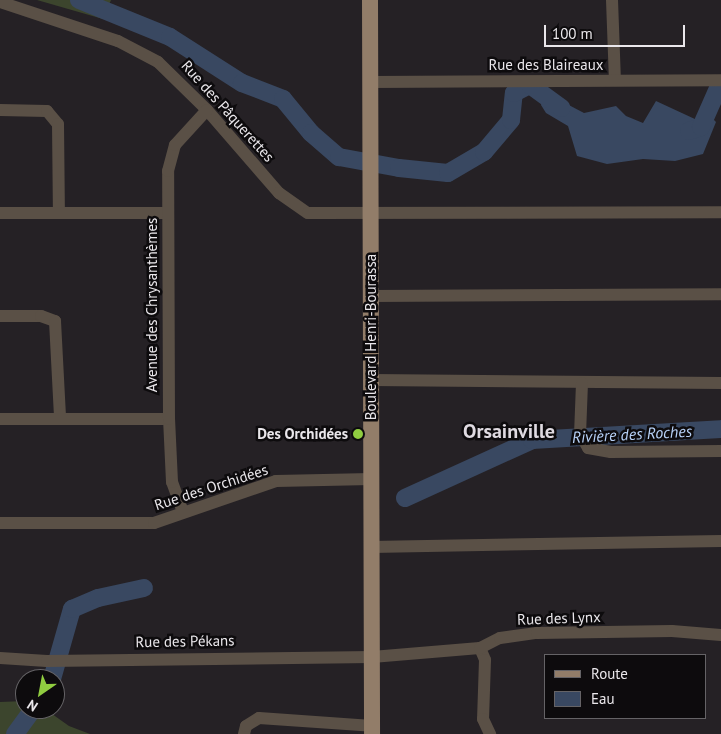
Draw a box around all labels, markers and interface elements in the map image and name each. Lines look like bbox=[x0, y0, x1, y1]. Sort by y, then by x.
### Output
scale bar bbox=[546, 15, 687, 47]
text: 100 m bbox=[552, 24, 593, 43]
street label: Rue des Blaireaux bbox=[488, 56, 604, 74]
street label: Rue des Pâquerettes bbox=[178, 57, 278, 165]
street label: Avenue des Chrysanthèmes bbox=[143, 218, 161, 392]
street label: Boulevard Henri-Bourassa bbox=[362, 254, 380, 420]
district label: Orsainville bbox=[463, 419, 555, 443]
water label: Rivière des Roches bbox=[572, 421, 692, 447]
place label: Des Orchidées bbox=[257, 425, 348, 443]
marker: Des Orchidées bbox=[352, 428, 364, 440]
street label: Rue des Orchidées bbox=[152, 460, 270, 514]
street label: Rue des Lynx bbox=[517, 608, 601, 628]
street label: Rue des Pékans bbox=[135, 631, 235, 651]
legend bbox=[544, 654, 706, 719]
text: Route bbox=[591, 664, 628, 683]
north arrow bbox=[15, 669, 65, 719]
text: Eau bbox=[591, 689, 615, 708]
text: N bbox=[24, 696, 41, 716]

